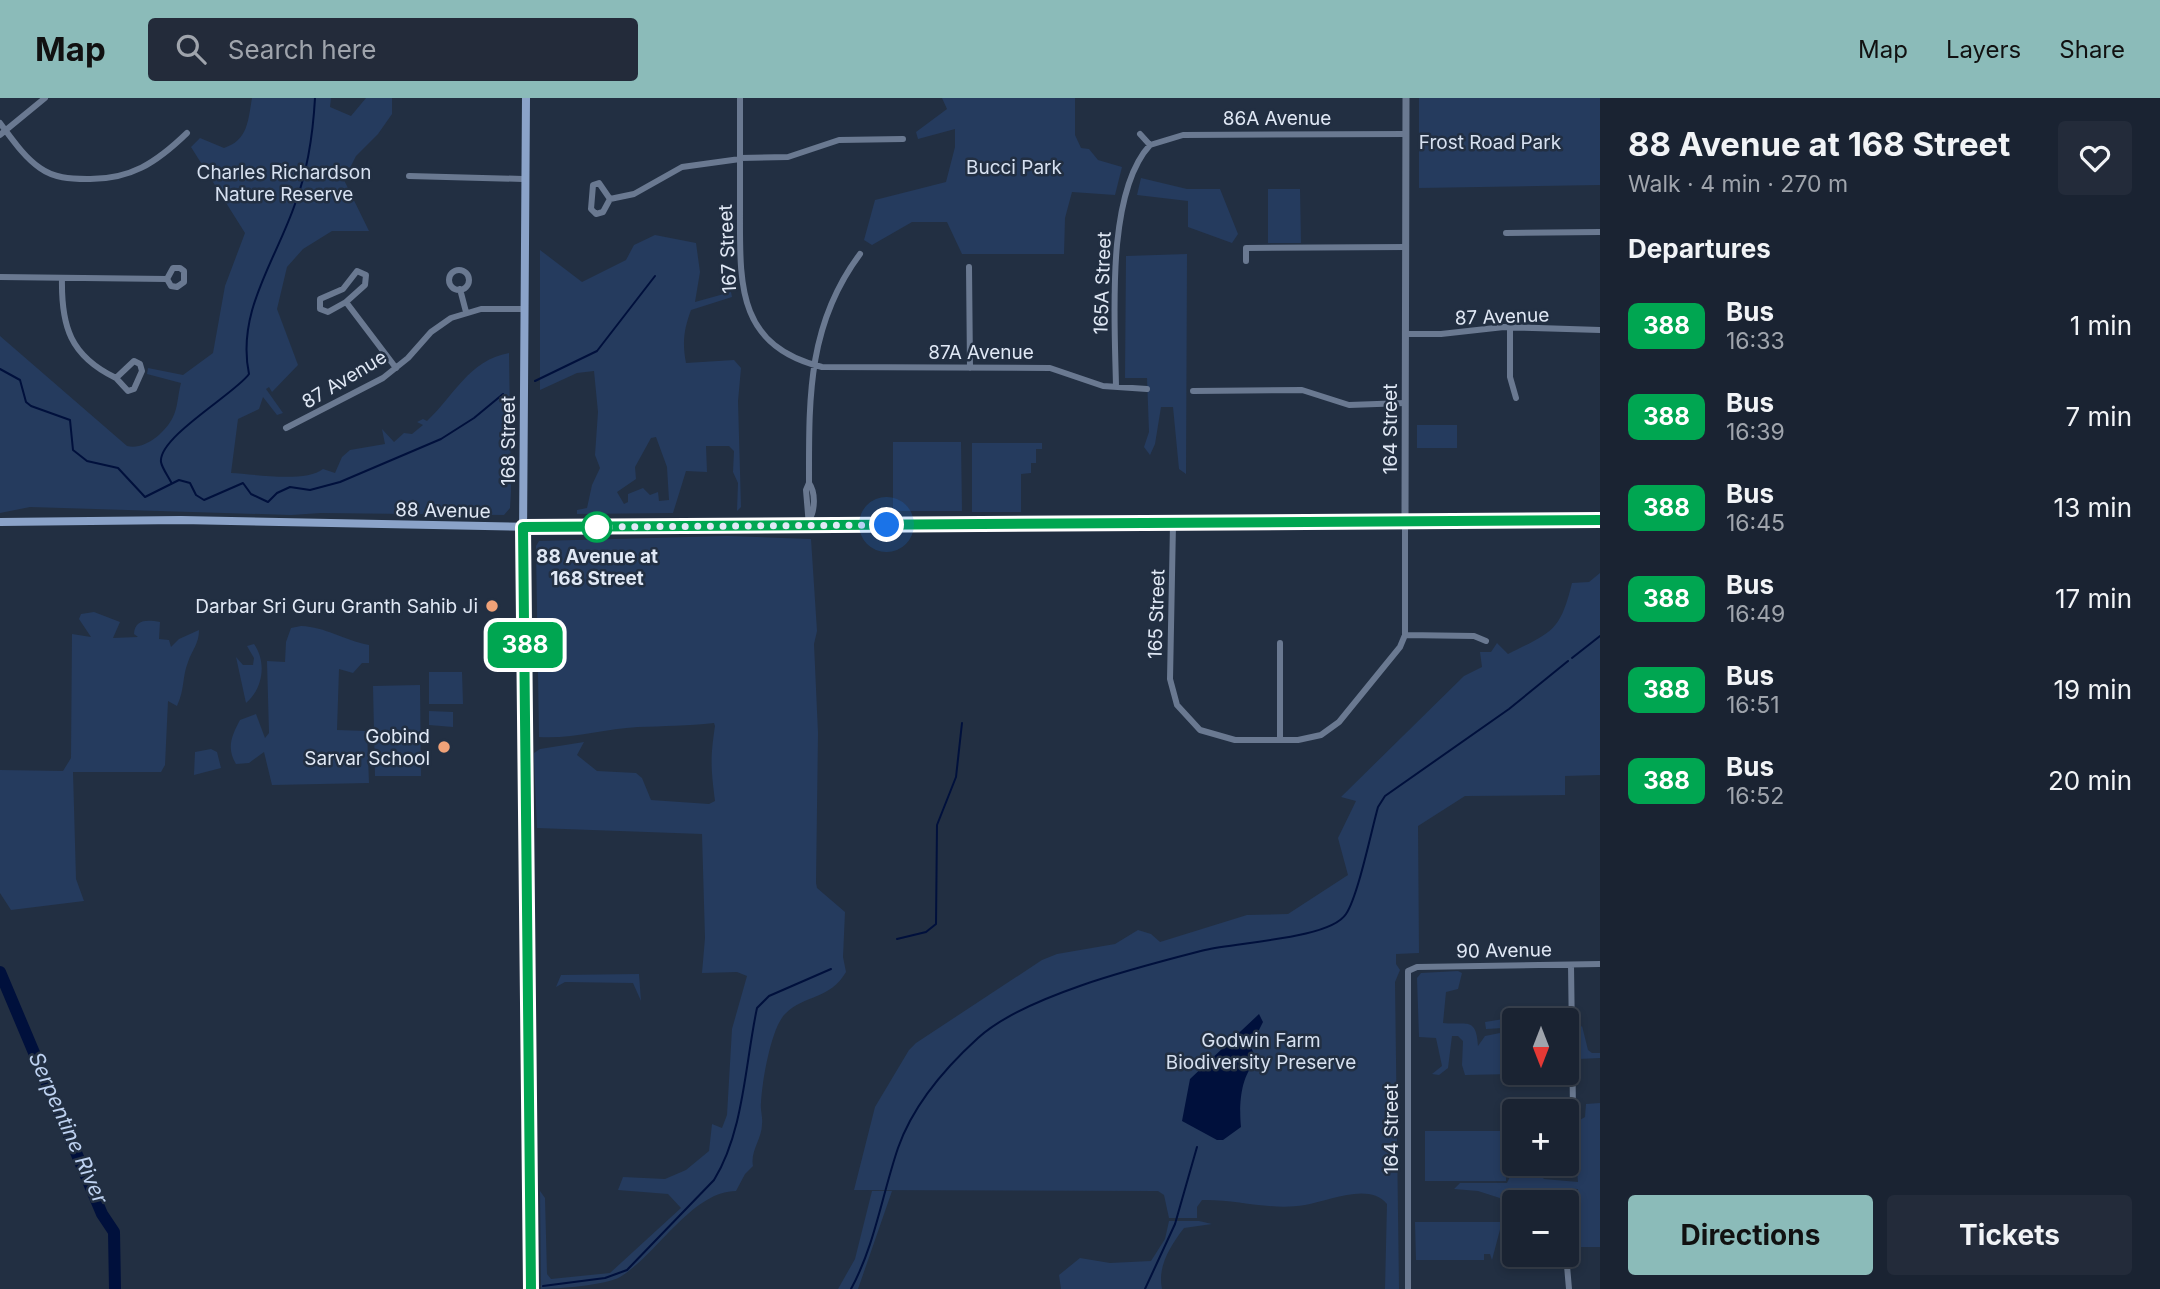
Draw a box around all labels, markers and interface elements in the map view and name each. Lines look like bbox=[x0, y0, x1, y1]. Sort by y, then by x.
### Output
search box bbox=[148, 18, 638, 81]
text: Map bbox=[35, 29, 106, 69]
icon: search bbox=[172, 30, 210, 68]
text: Search here bbox=[228, 34, 376, 65]
text: Map bbox=[1858, 35, 1908, 64]
text: Layers bbox=[1946, 35, 2021, 64]
text: Share bbox=[2059, 35, 2125, 64]
street label: 86A Avenue bbox=[1223, 107, 1331, 130]
button: heart bbox=[2058, 121, 2132, 195]
text: 88 Avenue at 168 Street bbox=[1628, 124, 2010, 164]
park label: Frost Road Park bbox=[1419, 131, 1562, 154]
park label: Bucci Park bbox=[966, 156, 1063, 179]
park label: Charles Richardson Nature Reserve bbox=[197, 161, 372, 206]
text: Walk · 4 min · 270 m bbox=[1628, 170, 1848, 198]
street label: 167 Street bbox=[714, 204, 741, 294]
street label: 165A Street bbox=[1089, 231, 1116, 335]
text: Departures bbox=[1628, 233, 1771, 264]
text: Bus bbox=[1726, 296, 1774, 327]
street label: 87 Avenue bbox=[1454, 303, 1550, 330]
text: 1 min bbox=[2070, 310, 2132, 341]
text: 388 bbox=[1643, 311, 1690, 340]
text: 16:33 bbox=[1726, 327, 1785, 355]
street label: 87A Avenue bbox=[928, 341, 1034, 364]
street label: 87 Avenue bbox=[298, 345, 391, 414]
street label: 164 Street bbox=[1379, 384, 1402, 474]
text: Bus bbox=[1726, 387, 1774, 418]
street label: 168 Street bbox=[497, 396, 520, 486]
text: 7 min bbox=[2066, 401, 2132, 432]
text: 388 bbox=[1643, 402, 1690, 431]
text: 16:39 bbox=[1726, 418, 1785, 446]
text: Bus bbox=[1726, 478, 1774, 509]
text: 13 min bbox=[2054, 492, 2132, 523]
text: 388 bbox=[1643, 493, 1690, 522]
street label: 88 Avenue bbox=[395, 498, 491, 523]
your location bbox=[869, 507, 904, 542]
text: 16:45 bbox=[1726, 509, 1785, 537]
marker: 88 Avenue at 168 Street bbox=[582, 512, 612, 542]
place label: 88 Avenue at 168 Street bbox=[536, 545, 658, 590]
street label: 165 Street bbox=[1143, 569, 1170, 659]
text: Bus bbox=[1726, 569, 1774, 600]
text: 17 min bbox=[2055, 583, 2132, 614]
text: 388 bbox=[1643, 584, 1690, 613]
place label: Darbar Sri Guru Granth Sahib Ji bbox=[195, 595, 478, 618]
marker: Darbar Sri Guru Granth Sahib Ji bbox=[484, 598, 500, 614]
text: 16:49 bbox=[1726, 600, 1785, 628]
line badge: 388 bbox=[485, 622, 565, 668]
text: 388 bbox=[502, 630, 548, 659]
text: Bus bbox=[1726, 660, 1774, 691]
text: 19 min bbox=[2054, 674, 2132, 705]
text: 388 bbox=[1643, 675, 1690, 704]
text: 16:51 bbox=[1726, 691, 1780, 719]
place label: Gobind Sarvar School bbox=[304, 725, 430, 770]
marker: Gobind Sarvar School bbox=[436, 739, 452, 755]
text: Bus bbox=[1726, 751, 1774, 782]
text: 20 min bbox=[2048, 765, 2132, 796]
text: 388 bbox=[1643, 766, 1690, 795]
text: 16:52 bbox=[1726, 782, 1784, 810]
street label: 90 Avenue bbox=[1456, 938, 1552, 963]
north arrow bbox=[1502, 1008, 1578, 1085]
map controls bbox=[1502, 1008, 1579, 1267]
park label: Godwin Farm Biodiversity Preserve bbox=[1166, 1029, 1356, 1074]
water label: Serpentine River bbox=[24, 1048, 114, 1209]
street label: 164 Street bbox=[1380, 1084, 1403, 1174]
button: + bbox=[1502, 1099, 1579, 1176]
button: − bbox=[1502, 1190, 1579, 1267]
button: Directions bbox=[1628, 1195, 1873, 1275]
button: Tickets bbox=[1887, 1195, 2132, 1275]

